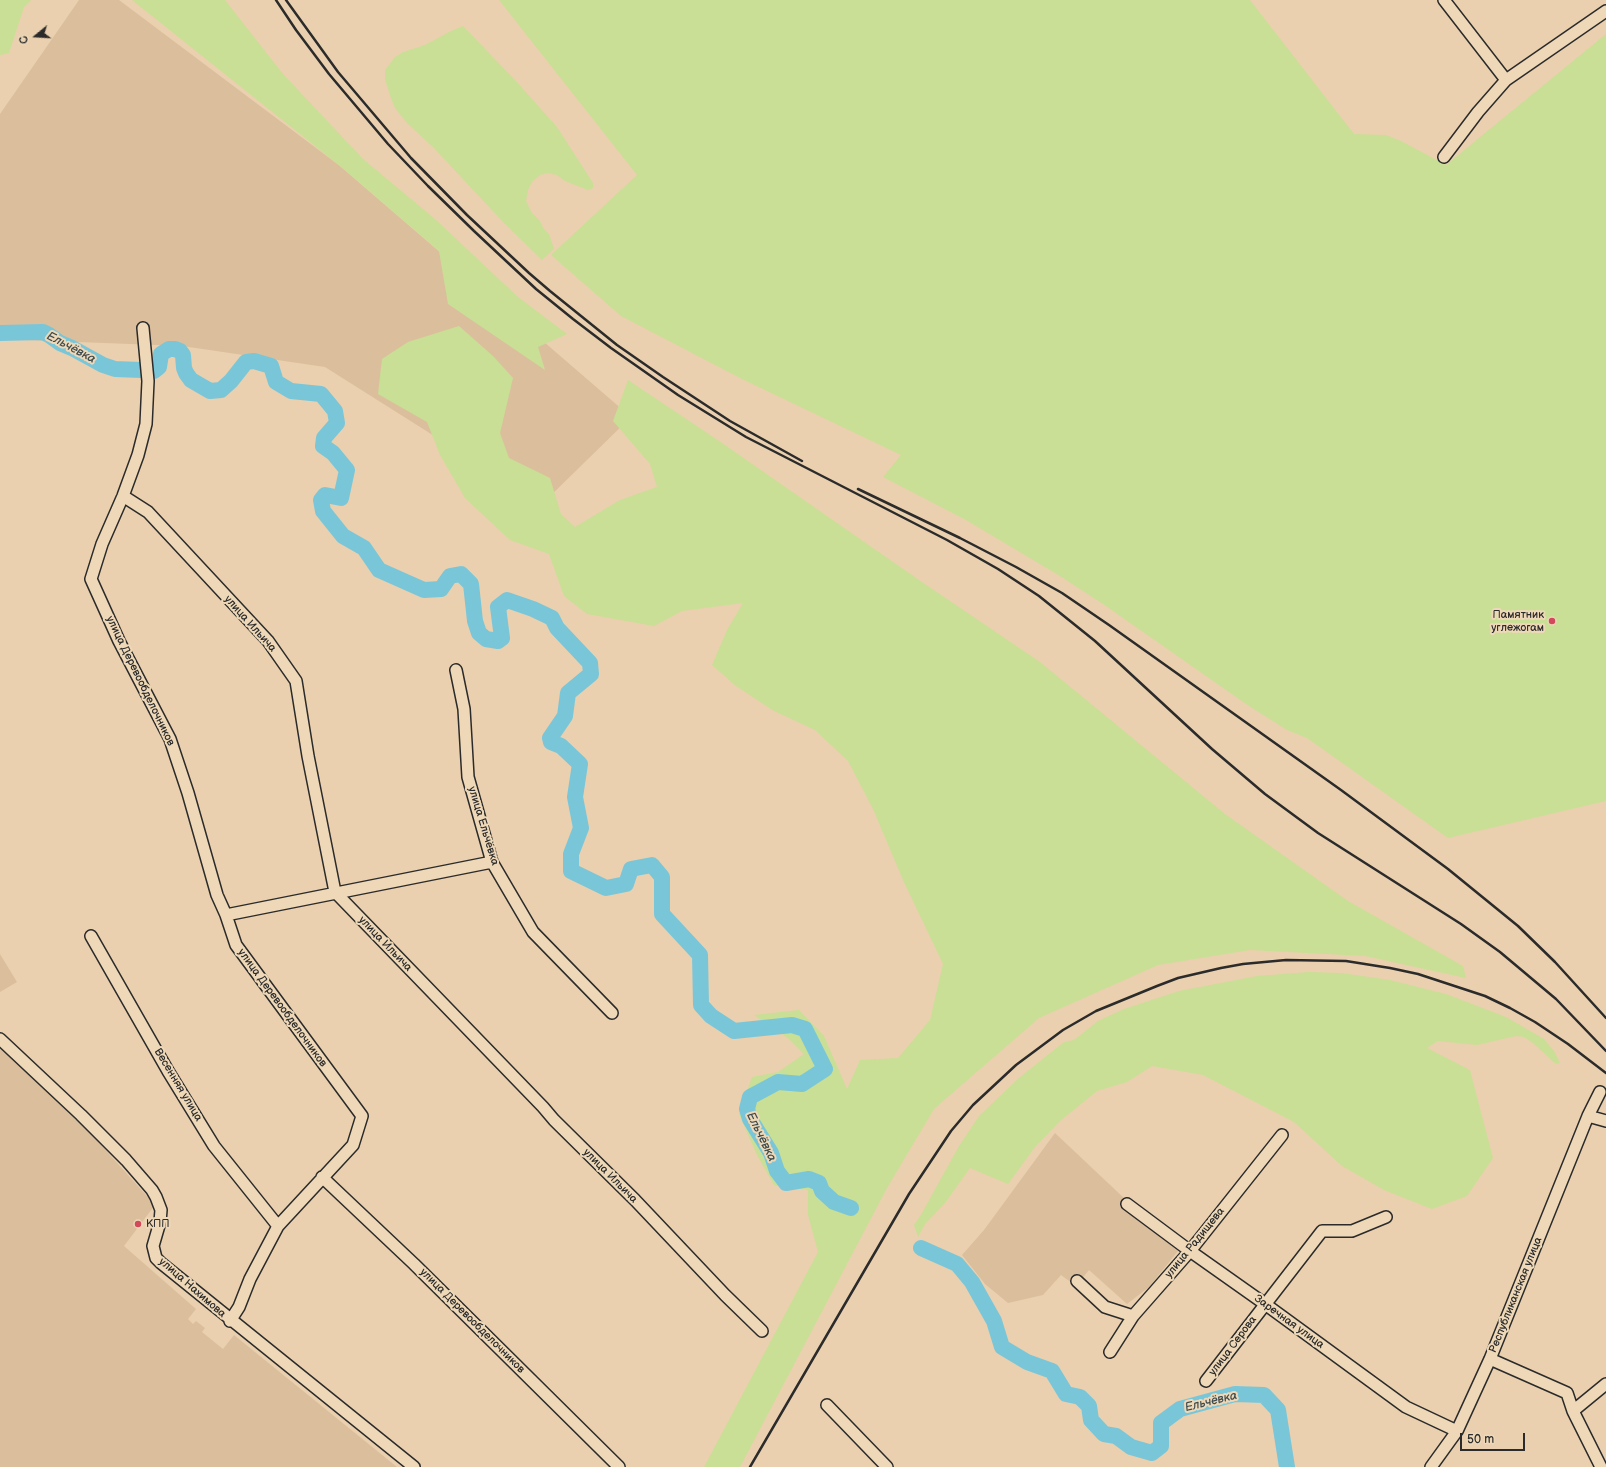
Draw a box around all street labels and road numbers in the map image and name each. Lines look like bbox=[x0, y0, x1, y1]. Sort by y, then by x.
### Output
street label: улица Ильича bbox=[221, 593, 279, 655]
street label: улица Деревообделочников bbox=[103, 614, 177, 748]
street label: улица Ельчёвка bbox=[465, 785, 501, 867]
street label: улица Ильича bbox=[355, 914, 415, 974]
street label: улица Деревообделочников bbox=[235, 946, 329, 1070]
street label: Весенняя улица bbox=[151, 1046, 205, 1124]
street label: улица Ильича bbox=[580, 1146, 640, 1206]
street label: улица Радищева bbox=[1162, 1205, 1228, 1281]
street label: Республиканская улица bbox=[1487, 1235, 1545, 1355]
street label: улица Нахимова bbox=[156, 1255, 228, 1321]
street label: улица Деревообделочников bbox=[417, 1266, 527, 1376]
street label: Заречная улица bbox=[1251, 1292, 1327, 1352]
street label: улица Серова bbox=[1206, 1314, 1260, 1378]

